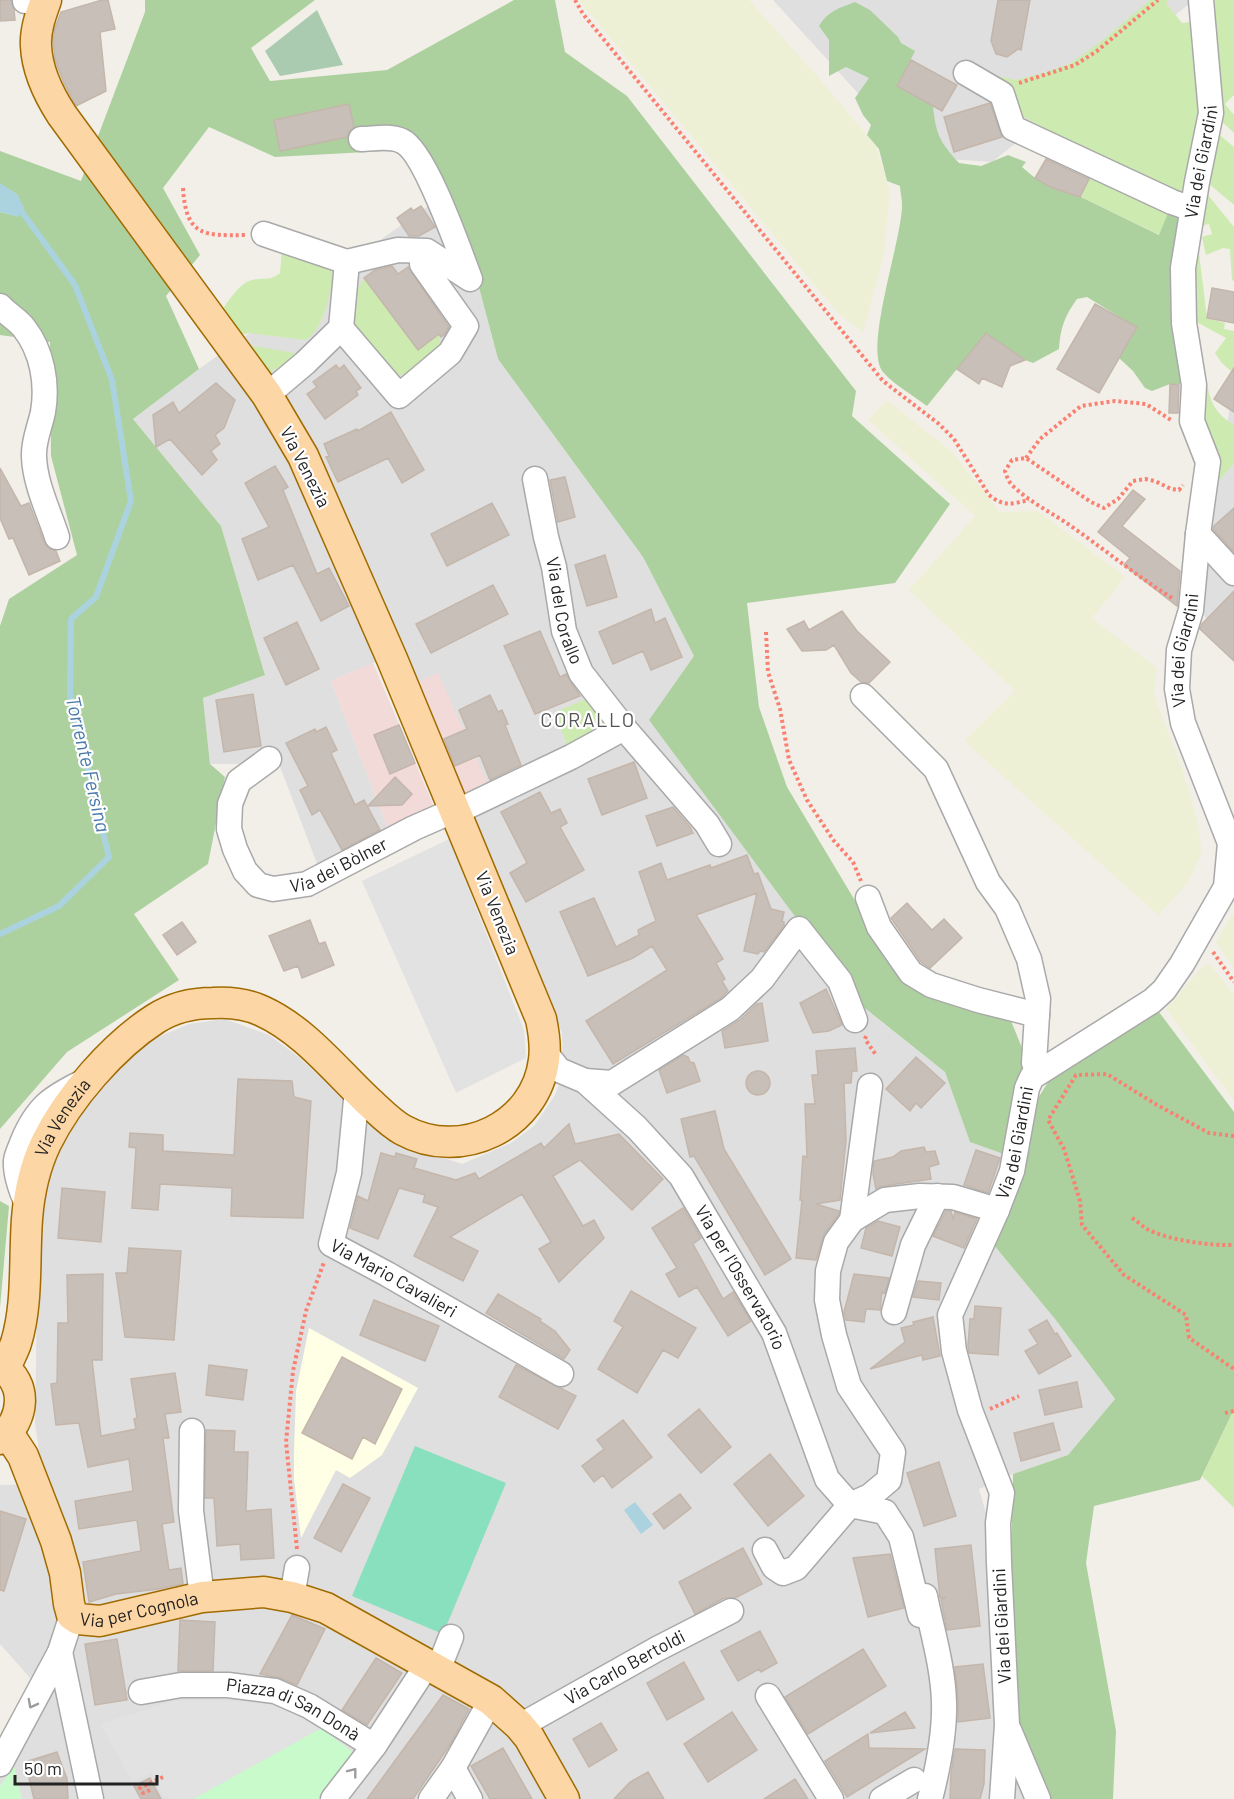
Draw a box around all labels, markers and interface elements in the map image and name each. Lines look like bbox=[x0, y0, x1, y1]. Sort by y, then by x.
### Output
street label: Via dei Giardini bbox=[1179, 104, 1222, 220]
street label: Via Venezia bbox=[276, 422, 336, 511]
street label: Via del Corallo bbox=[542, 554, 588, 667]
street label: Via dei Giardini bbox=[1165, 592, 1202, 709]
water label: Torrente Fersina bbox=[62, 693, 116, 834]
district label: CORALLO bbox=[540, 707, 636, 731]
street label: Via dei Bòlner bbox=[288, 832, 391, 896]
street label: Via Venezia bbox=[471, 868, 525, 958]
street label: Via Venezia bbox=[29, 1074, 95, 1160]
street label: Via dei Giardini bbox=[990, 1084, 1037, 1202]
street label: Via per l'Osservatorio bbox=[691, 1201, 791, 1352]
street label: Via Mario Cavalieri bbox=[327, 1234, 461, 1322]
street label: Via dei Giardini bbox=[987, 1568, 1015, 1684]
street label: Via per Cognola bbox=[79, 1586, 200, 1631]
street label: Via Carlo Bertoldi bbox=[560, 1625, 688, 1709]
street label: Piazza di San Donà bbox=[225, 1673, 365, 1745]
one-way arrow bbox=[28, 1697, 40, 1708]
scale bar bbox=[15, 1748, 158, 1786]
text: 50 m bbox=[24, 1757, 62, 1779]
one-way arrow bbox=[346, 1768, 357, 1779]

